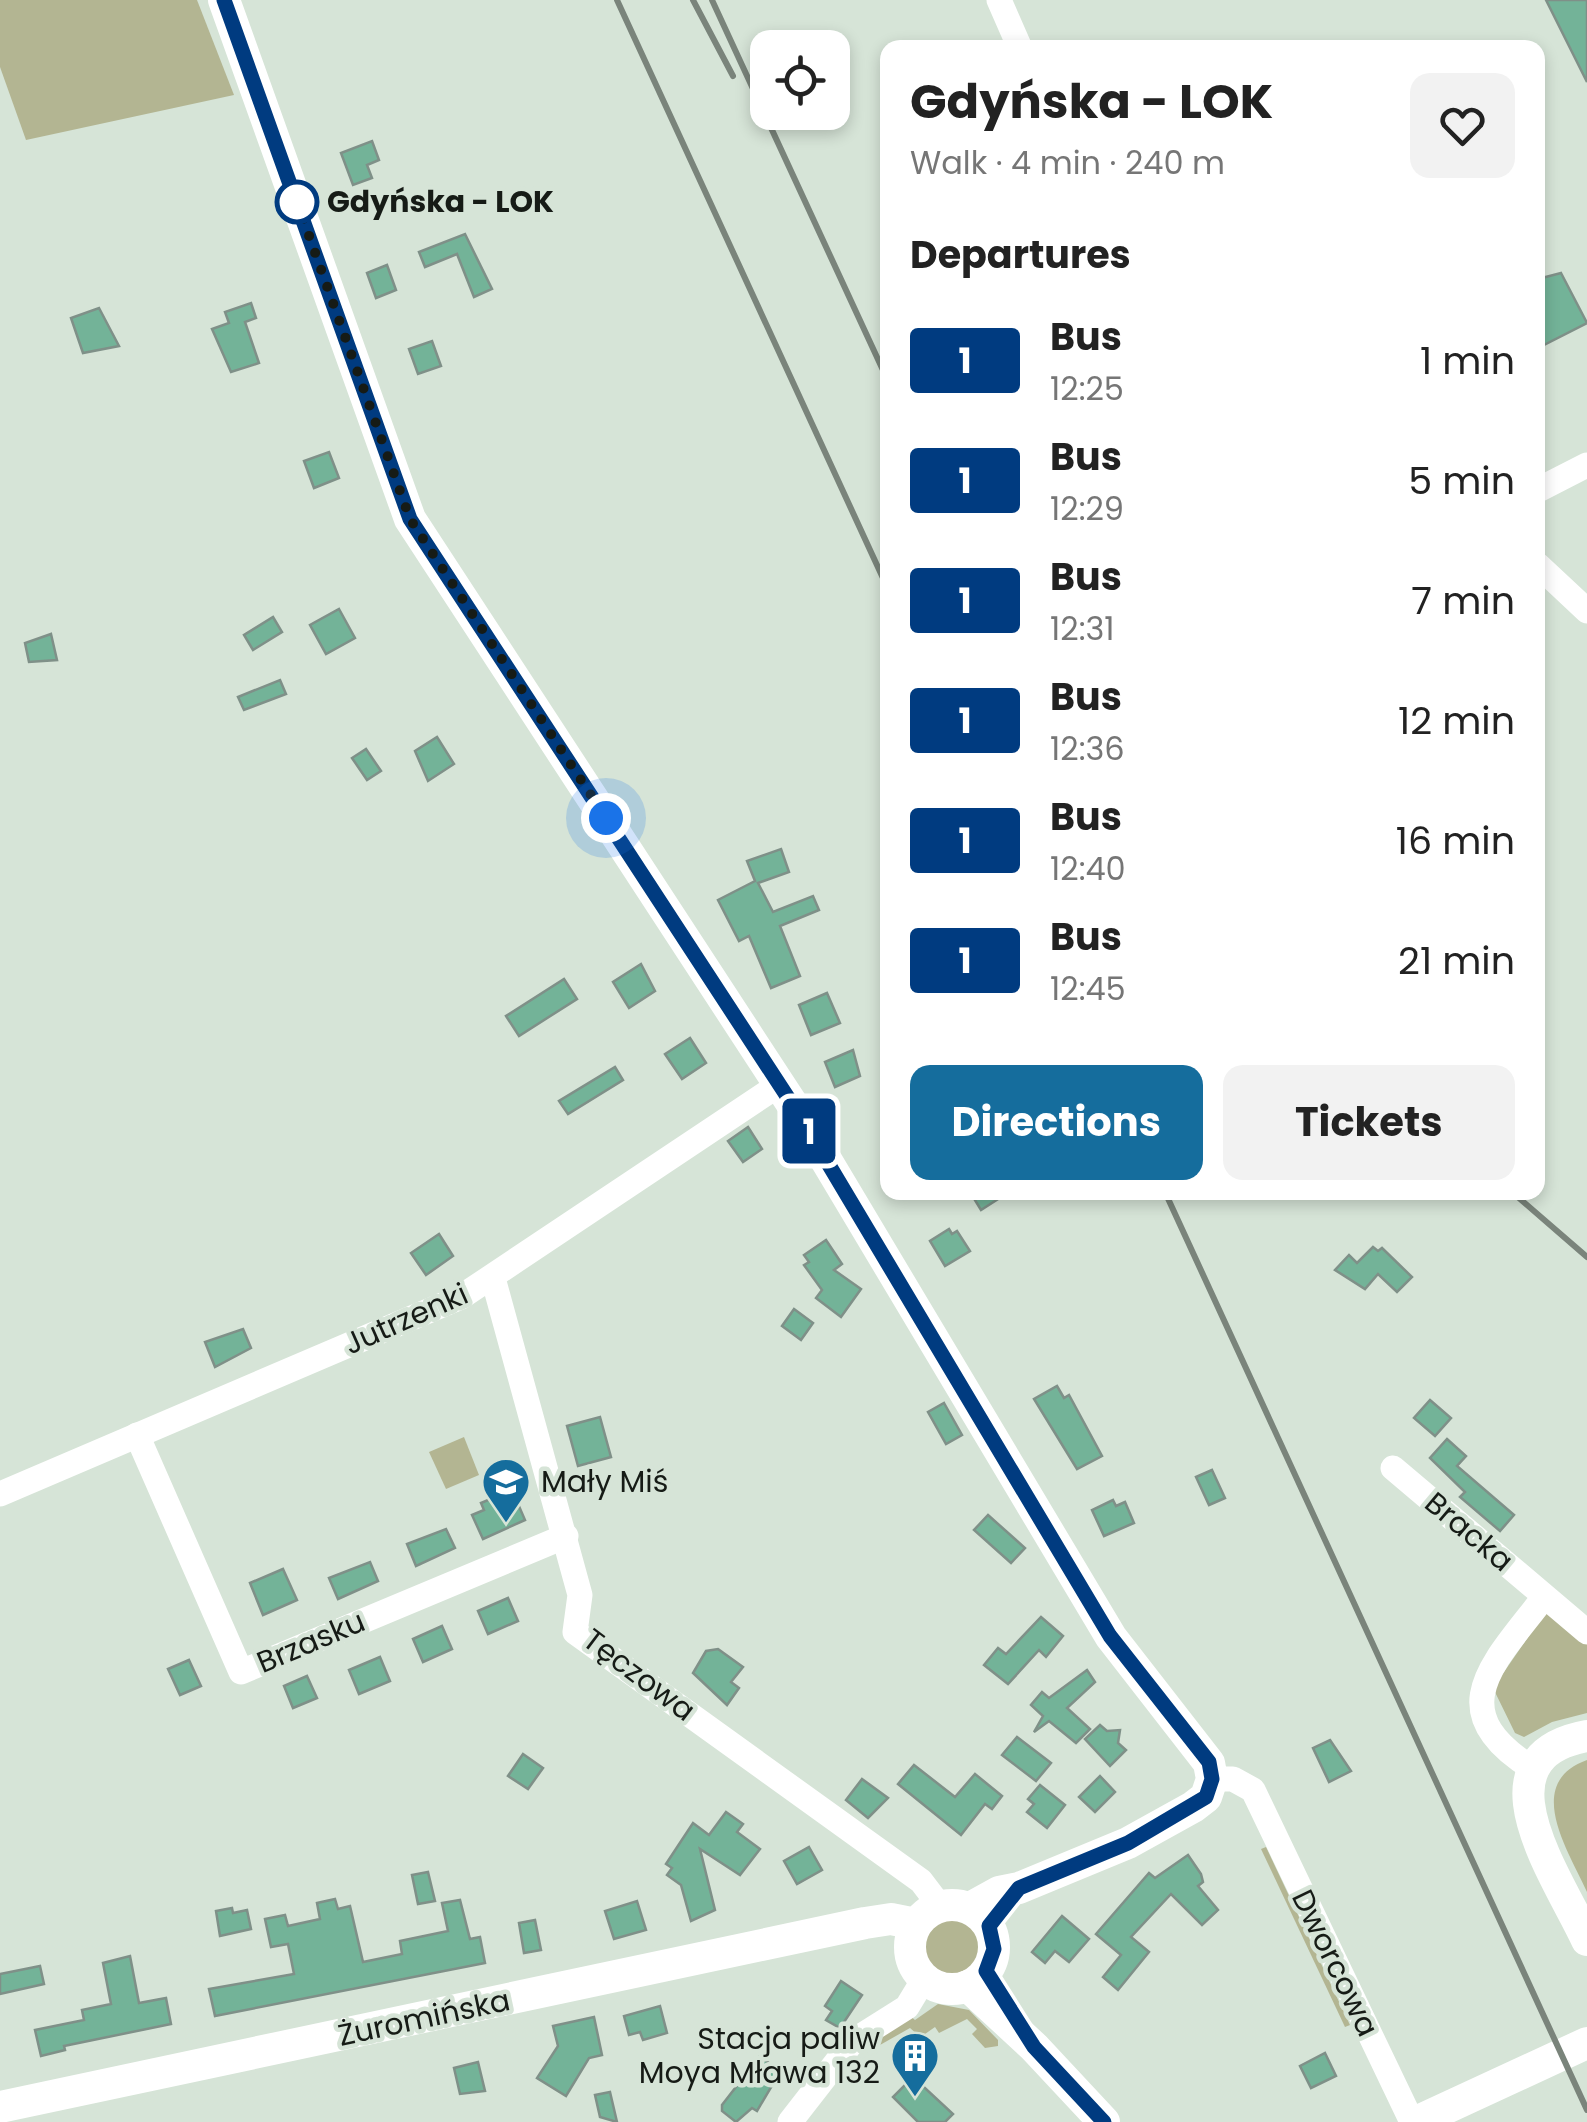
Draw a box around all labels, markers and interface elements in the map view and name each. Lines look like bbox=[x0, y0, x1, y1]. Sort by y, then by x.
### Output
map controls bbox=[750, 30, 850, 130]
button: locate bbox=[750, 30, 850, 130]
text: Gdyńska - LOK bbox=[910, 68, 1273, 135]
button: heart bbox=[1410, 73, 1515, 178]
text: Walk · 4 min · 240 m bbox=[910, 140, 1225, 185]
place label: Gdyńska - LOK bbox=[327, 180, 554, 223]
marker: Gdyńska - LOK bbox=[276, 181, 318, 223]
text: Departures bbox=[910, 228, 1131, 281]
text: Bus bbox=[1050, 310, 1122, 363]
text: 1 min bbox=[1420, 334, 1515, 387]
text: 1 bbox=[958, 336, 972, 385]
text: 12:25 bbox=[1050, 366, 1124, 411]
text: Bus bbox=[1050, 430, 1122, 483]
text: 5 min bbox=[1408, 454, 1515, 507]
text: 1 bbox=[958, 456, 972, 505]
text: 12:29 bbox=[1050, 486, 1124, 531]
text: Bus bbox=[1050, 550, 1122, 603]
text: 7 min bbox=[1411, 574, 1515, 627]
text: 1 bbox=[958, 576, 972, 625]
text: 12:31 bbox=[1050, 606, 1115, 651]
text: Bus bbox=[1050, 670, 1122, 723]
text: 12 min bbox=[1398, 694, 1515, 747]
text: 1 bbox=[958, 696, 972, 745]
text: 12:36 bbox=[1050, 726, 1125, 771]
text: Bus bbox=[1050, 790, 1122, 843]
your location bbox=[581, 793, 631, 843]
text: 16 min bbox=[1396, 814, 1515, 867]
text: 1 bbox=[958, 816, 972, 865]
text: 12:40 bbox=[1050, 846, 1126, 891]
text: Bus bbox=[1050, 910, 1122, 963]
text: 21 min bbox=[1398, 934, 1515, 987]
text: 1 bbox=[958, 936, 972, 985]
text: 12:45 bbox=[1050, 966, 1126, 1011]
button: Directions bbox=[910, 1065, 1203, 1180]
button: Tickets bbox=[1223, 1065, 1515, 1180]
line badge: 1 bbox=[776, 1098, 842, 1164]
text: 1 bbox=[802, 1107, 816, 1156]
street label: Jutrzenki bbox=[337, 1272, 475, 1365]
school or university icon: Mały Miś bbox=[480, 1456, 532, 1524]
place label: Mały Miś bbox=[541, 1460, 668, 1503]
street label: Bracka bbox=[1416, 1482, 1523, 1581]
street label: Brzasku bbox=[250, 1600, 372, 1684]
street label: Tęczowa bbox=[574, 1618, 704, 1731]
street label: Dworcowa bbox=[1281, 1882, 1390, 2043]
street label: Żuromińska bbox=[334, 1978, 514, 2057]
place label: Stacja paliw Moya Mława 132 bbox=[639, 2017, 880, 2094]
building icon: Stacja paliw Moya Mława 132 bbox=[889, 2030, 941, 2098]

